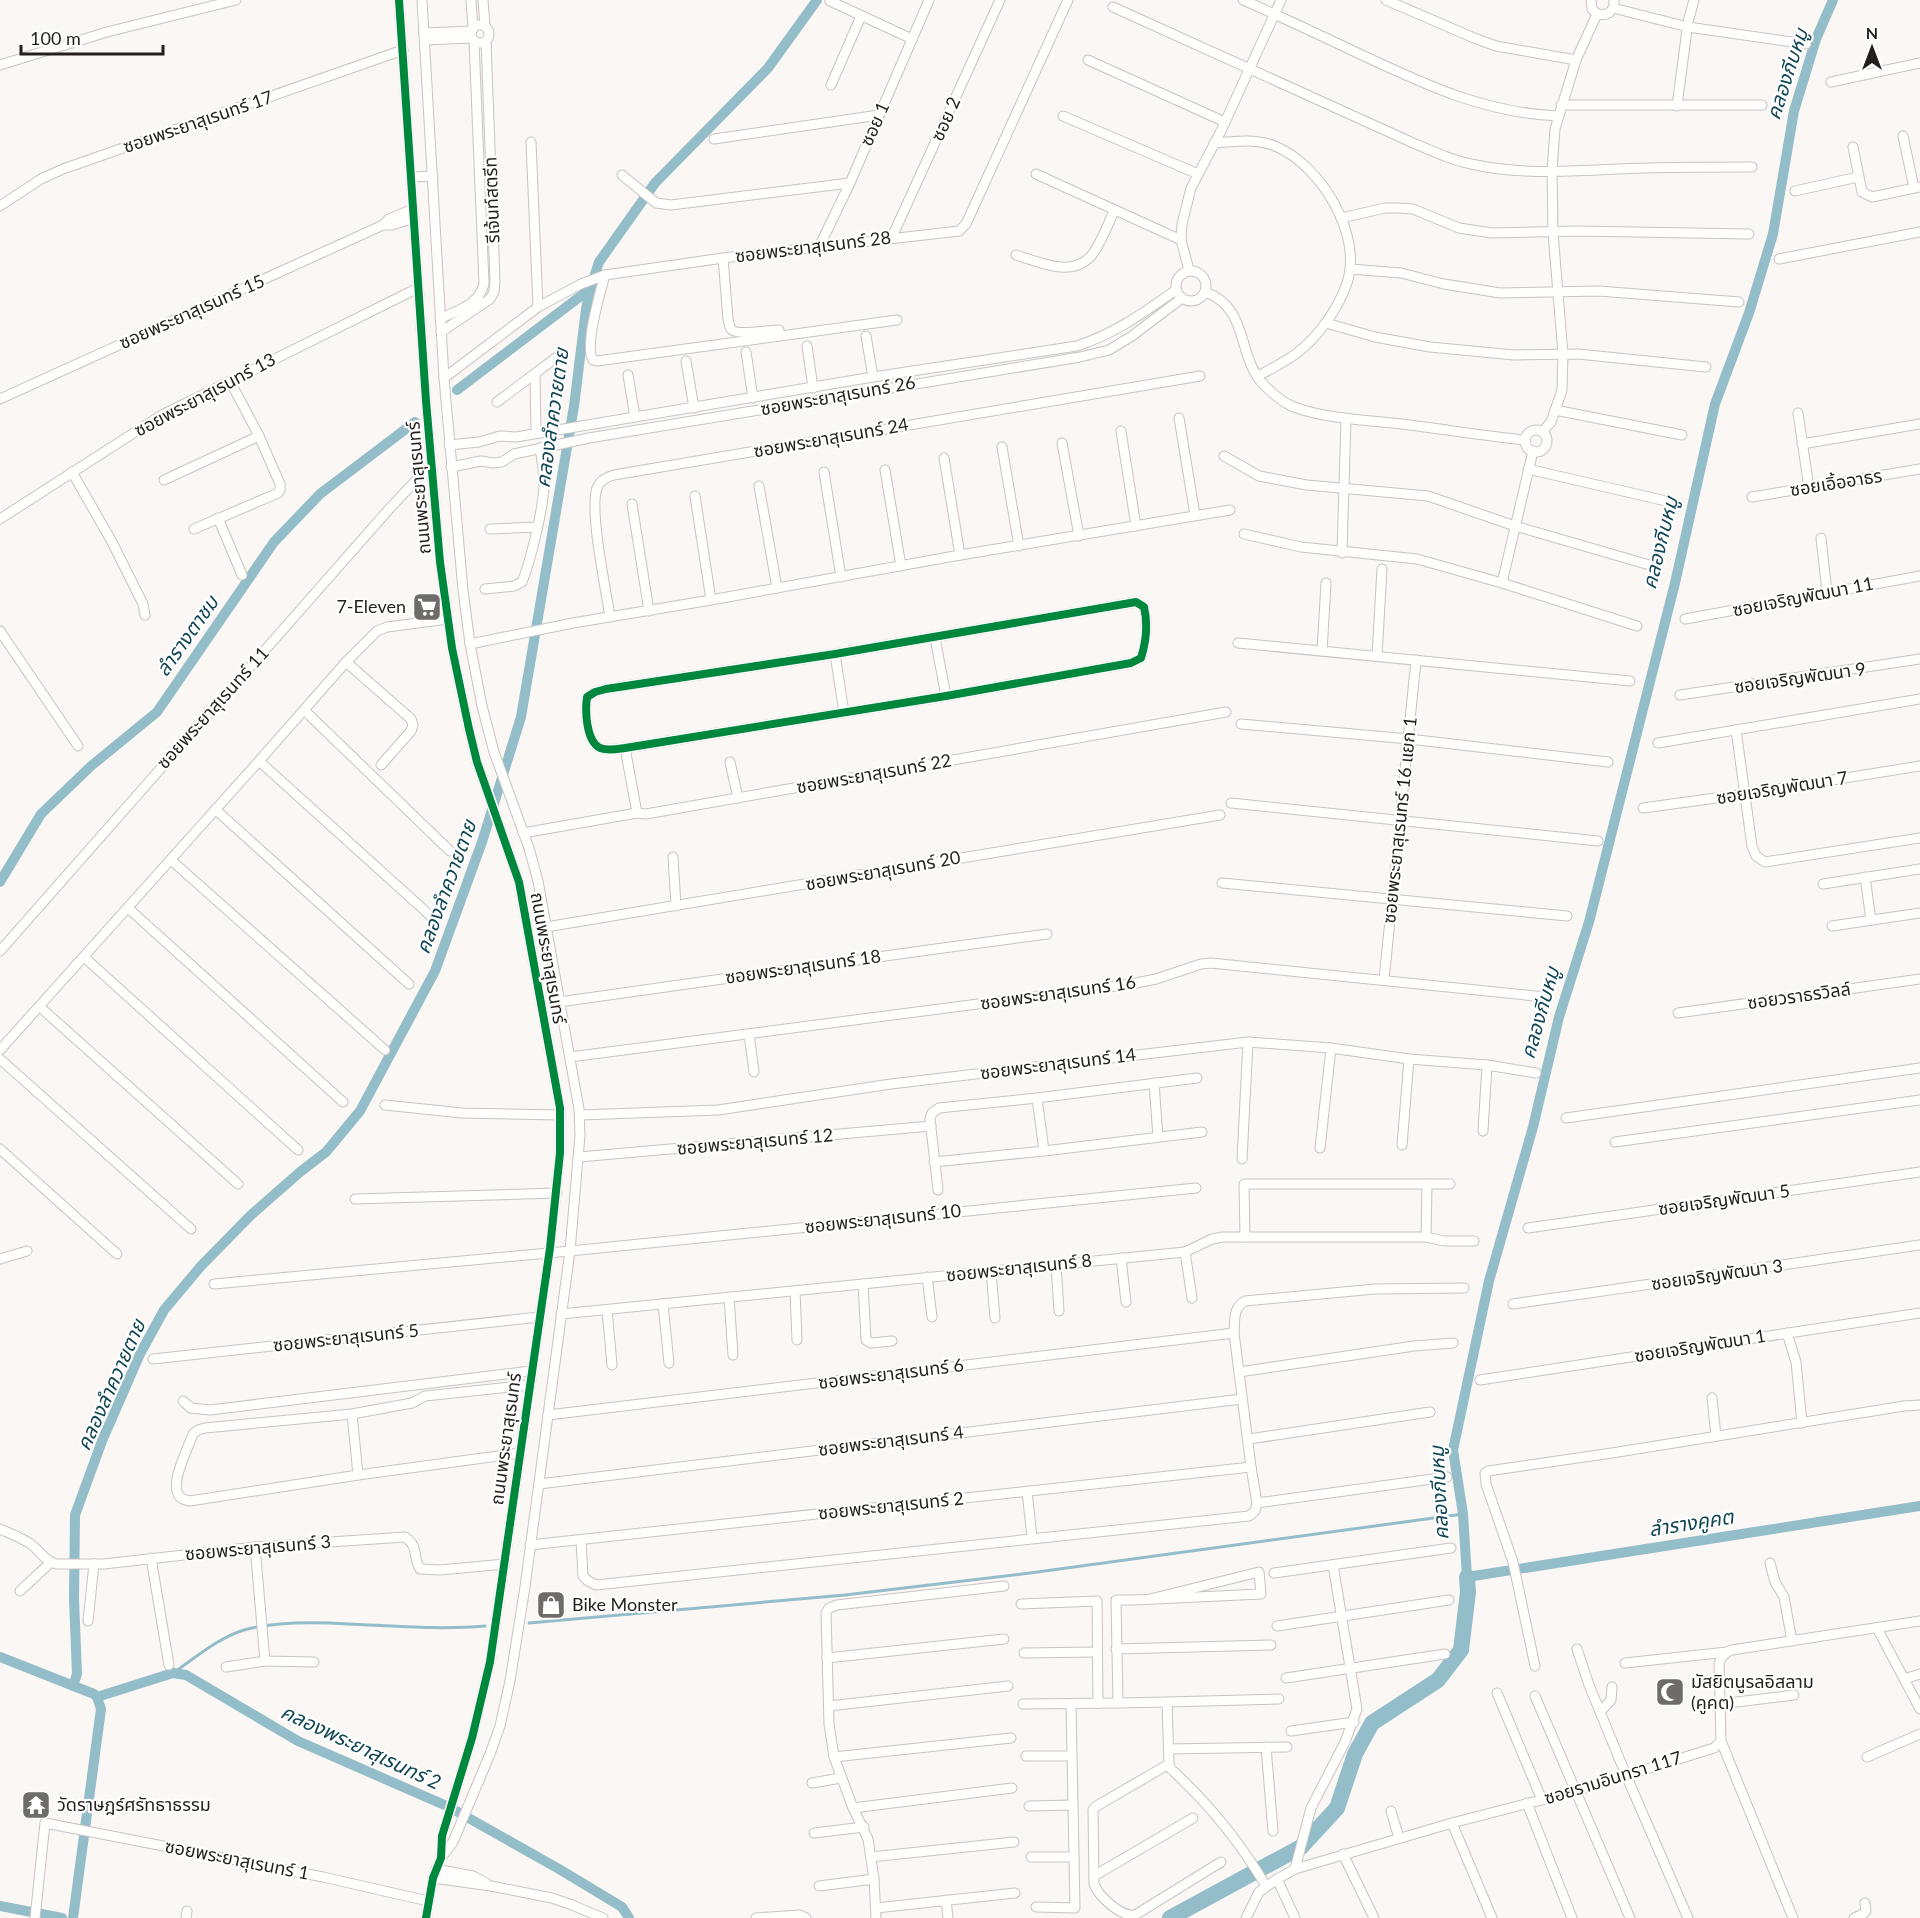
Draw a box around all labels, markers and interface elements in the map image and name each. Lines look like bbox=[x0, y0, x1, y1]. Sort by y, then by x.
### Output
scale bar bbox=[21, 18, 164, 56]
north arrow bbox=[1842, 18, 1902, 78]
text: N bbox=[1866, 23, 1878, 42]
water label: คลองกีบหมู bbox=[1760, 24, 1814, 123]
text: 100 m bbox=[30, 27, 81, 49]
street label: ซอยพระยาสุเรนทร์ 17 bbox=[120, 85, 276, 158]
street label: ซอย 2 bbox=[926, 93, 965, 144]
street label: ซอย 1 bbox=[855, 98, 894, 149]
street label: รีเจ้นท์สตรีท bbox=[478, 156, 504, 244]
street label: ซอยพระยาสุเรนทร์ 28 bbox=[734, 226, 892, 267]
street label: ซอยพระยาสุเรนทร์ 15 bbox=[115, 269, 268, 354]
water label: คลองลำควายตาย bbox=[529, 345, 573, 489]
street label: ซอยพระยาสุเรนทร์ 13 bbox=[130, 348, 279, 442]
street label: ซอยพระยาสุเรนทร์ 26 bbox=[759, 371, 917, 420]
street label: ซอยพระยาสุเรนทร์ 24 bbox=[752, 413, 910, 462]
street label: ถนนพระยาสุเรนทร์ bbox=[401, 420, 436, 555]
street label: ซอยเอิ้ออาธร bbox=[1788, 464, 1884, 500]
water label: คลองกีบหมู bbox=[1636, 493, 1684, 592]
street label: ซอยเจริญพัฒนา 11 bbox=[1730, 572, 1875, 620]
water label: ลำรางตาชม bbox=[150, 589, 223, 680]
supermarket icon: 7-Eleven bbox=[411, 591, 443, 623]
place label: 7-Eleven bbox=[336, 595, 406, 617]
street label: ซอยพระยาสุเรนทร์ 11 bbox=[152, 642, 274, 774]
street label: ซอยเจริญพัฒนา 9 bbox=[1733, 657, 1867, 697]
street label: ซอยพระยาสุเรนทร์ 16 แยก 1 bbox=[1377, 715, 1422, 924]
street label: ซอยพระยาสุเรนทร์ 22 bbox=[795, 749, 953, 798]
street label: ซอยเจริญพัฒนา 7 bbox=[1715, 766, 1849, 808]
water label: คลองลำควายตาย bbox=[410, 815, 481, 957]
street label: ซอยพระยาสุเรนทร์ 20 bbox=[804, 846, 962, 895]
street label: ถนนพระยาสุเรนทร์ bbox=[526, 890, 572, 1026]
street label: ซอยพระยาสุเรนทร์ 18 bbox=[724, 944, 882, 989]
water label: คลองกีบหมู bbox=[1515, 963, 1566, 1062]
street label: ซอยพระยาสุเรนทร์ 16 bbox=[979, 970, 1137, 1015]
street label: ซอยวราธรวิลล์ bbox=[1746, 977, 1852, 1013]
street label: ซอยพระยาสุเรนทร์ 14 bbox=[979, 1043, 1137, 1084]
street label: ซอยพระยาสุเรนทร์ 12 bbox=[676, 1123, 834, 1160]
street label: ซอยเจริญพัฒนา 5 bbox=[1657, 1179, 1791, 1219]
street label: ซอยพระยาสุเรนทร์ 10 bbox=[804, 1199, 962, 1238]
street label: ซอยพระยาสุเรนทร์ 8 bbox=[945, 1248, 1093, 1287]
street label: ซอยเจริญพัฒนา 3 bbox=[1650, 1254, 1784, 1294]
water label: คลองลำควายตาย bbox=[71, 1314, 150, 1454]
street label: ซอยพระยาสุเรนทร์ 5 bbox=[272, 1318, 420, 1357]
street label: ซอยเจริญพัฒนา 1 bbox=[1633, 1324, 1767, 1366]
street label: ซอยพระยาสุเรนทร์ 6 bbox=[817, 1353, 965, 1394]
street label: ถนนพระยาสุเรนทร์ bbox=[485, 1370, 526, 1507]
street label: ซอยพระยาสุเรนทร์ 4 bbox=[817, 1420, 965, 1461]
water label: คลองกีบหมู bbox=[1423, 1444, 1454, 1541]
street label: ซอยพระยาสุเรนทร์ 2 bbox=[817, 1486, 965, 1525]
water label: ลำรางคูคต bbox=[1647, 1503, 1736, 1543]
street label: ซอยพระยาสุเรนทร์ 3 bbox=[184, 1530, 332, 1565]
shop icon: Bike Monster bbox=[535, 1589, 567, 1621]
place label: Bike Monster bbox=[572, 1593, 678, 1615]
place label: มัสยิตนูรลอิสลาม (คูคต) bbox=[1691, 1670, 1814, 1715]
mosque icon: มัสยิตนูรลอิสลาม (คูคต) bbox=[1654, 1676, 1686, 1708]
water label: คลองพระยาสุเรนทร์ 2 bbox=[277, 1699, 445, 1795]
street label: ซอยรามอินทรา 117 bbox=[1541, 1746, 1684, 1808]
temple icon: วัดราษฎร์ศรัทธาธรรม bbox=[20, 1789, 52, 1821]
place label: วัดราษฎร์ศรัทธาธรรม bbox=[57, 1793, 211, 1815]
street label: ซอยพระยาสุเรนทร์ 1 bbox=[163, 1834, 311, 1885]

